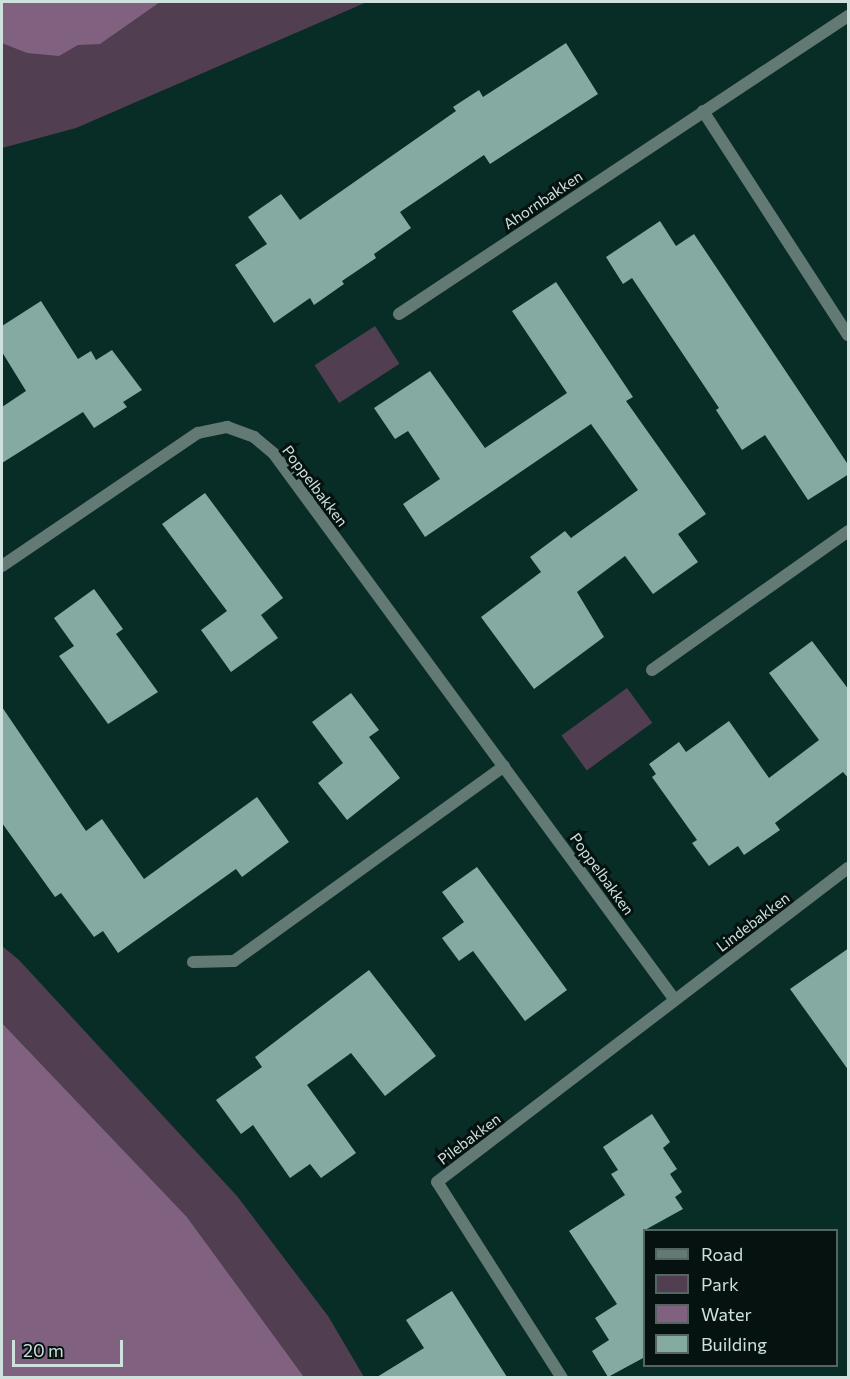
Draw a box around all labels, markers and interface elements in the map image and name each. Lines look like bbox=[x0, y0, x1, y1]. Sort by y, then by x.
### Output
street label: Ahornbakken bbox=[500, 167, 586, 233]
street label: Poppelbakken bbox=[279, 442, 351, 530]
street label: Poppelbakken bbox=[566, 830, 638, 918]
street label: Lindebakken bbox=[713, 889, 793, 955]
street label: Pilebakken bbox=[434, 1110, 504, 1168]
legend bbox=[643, 1229, 838, 1367]
text: Road bbox=[701, 1243, 743, 1265]
text: Park bbox=[701, 1273, 739, 1295]
text: Water bbox=[701, 1303, 752, 1325]
scale bar bbox=[15, 1328, 126, 1366]
text: Building bbox=[701, 1333, 767, 1355]
text: 20 m bbox=[23, 1339, 64, 1361]

